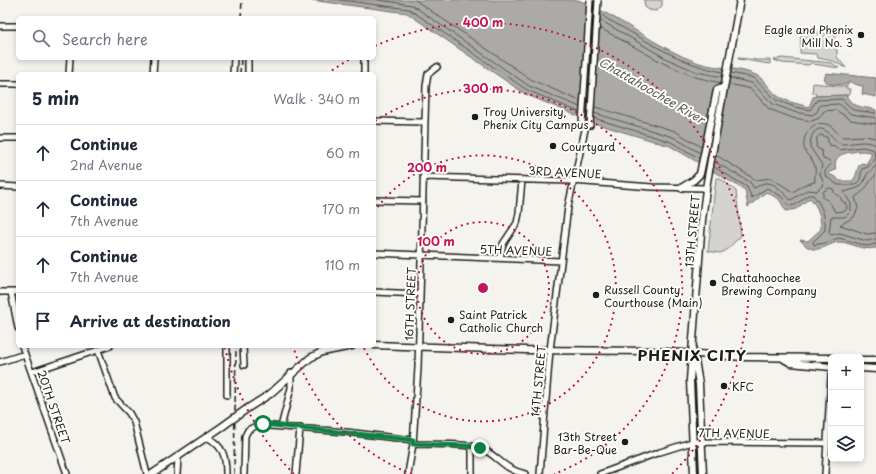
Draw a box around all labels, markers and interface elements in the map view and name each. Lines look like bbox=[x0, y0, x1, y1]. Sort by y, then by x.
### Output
text: 400 m bbox=[463, 13, 503, 31]
search box bbox=[16, 16, 376, 60]
place label: Eagle and Phenix Mill No. 3 bbox=[764, 21, 853, 51]
icon: search bbox=[30, 27, 52, 49]
text: Search here bbox=[62, 27, 148, 50]
marker: Eagle and Phenix Mill No. 3 bbox=[856, 30, 866, 40]
water label: Chattahoochee River bbox=[596, 52, 710, 129]
text: 300 m bbox=[463, 79, 503, 97]
text: 5 min bbox=[32, 85, 79, 111]
text: Walk · 340 m bbox=[273, 89, 360, 108]
place label: Troy University, Phenix City Campus bbox=[483, 103, 589, 133]
marker: Troy University, Phenix City Campus bbox=[470, 112, 480, 122]
text: Continue bbox=[70, 132, 138, 155]
place label: Courtyard bbox=[561, 138, 616, 155]
marker: Courtyard bbox=[548, 141, 558, 151]
icon: ahead bbox=[32, 142, 54, 164]
text: 60 m bbox=[326, 143, 360, 162]
text: 2nd Avenue bbox=[70, 155, 143, 174]
text: 200 m bbox=[407, 158, 447, 176]
street label: 3RD AVENUE bbox=[528, 162, 602, 182]
text: Continue bbox=[70, 188, 138, 211]
street label: 13TH STREET bbox=[680, 194, 704, 268]
icon: ahead bbox=[32, 198, 54, 220]
text: 170 m bbox=[322, 199, 360, 218]
text: 7th Avenue bbox=[70, 211, 139, 230]
text: 100 m bbox=[417, 232, 455, 250]
street label: 5TH AVENUE bbox=[479, 240, 553, 260]
text: Continue bbox=[70, 244, 138, 267]
icon: ahead bbox=[32, 254, 54, 276]
text: 110 m bbox=[325, 255, 360, 274]
street label: 16TH STREET bbox=[400, 266, 420, 341]
text: 7th Avenue bbox=[70, 267, 139, 286]
place label: Chattahoochee Brewing Company bbox=[721, 269, 817, 299]
marker: Chattahoochee Brewing Company bbox=[708, 278, 718, 288]
centre of rings bbox=[476, 281, 490, 295]
place label: Russell County Courthouse (Main) bbox=[604, 281, 703, 311]
marker: Russell County Courthouse (Main) bbox=[591, 290, 601, 300]
place label: Saint Patrick Catholic Church bbox=[459, 306, 543, 336]
text: Arrive at destination bbox=[70, 309, 231, 332]
icon: arrive bbox=[32, 310, 54, 332]
marker: Saint Patrick Catholic Church bbox=[446, 315, 456, 325]
district label: PHENIX CITY bbox=[637, 343, 747, 366]
street label: 14TH STREET bbox=[526, 344, 550, 418]
map controls bbox=[828, 354, 864, 462]
button: + bbox=[828, 354, 864, 390]
street label: 20TH STREET bbox=[33, 368, 75, 447]
place label: KFC bbox=[732, 378, 754, 395]
marker: KFC bbox=[719, 381, 729, 391]
button: − bbox=[828, 390, 864, 426]
route start bbox=[254, 415, 272, 433]
street label: 7TH AVENUE bbox=[698, 424, 770, 442]
button: layers bbox=[828, 426, 864, 462]
place label: 13th Street Bar-Be-Que bbox=[553, 428, 618, 458]
marker: 13th Street Bar-Be-Que bbox=[620, 437, 630, 447]
route end bbox=[471, 439, 489, 457]

